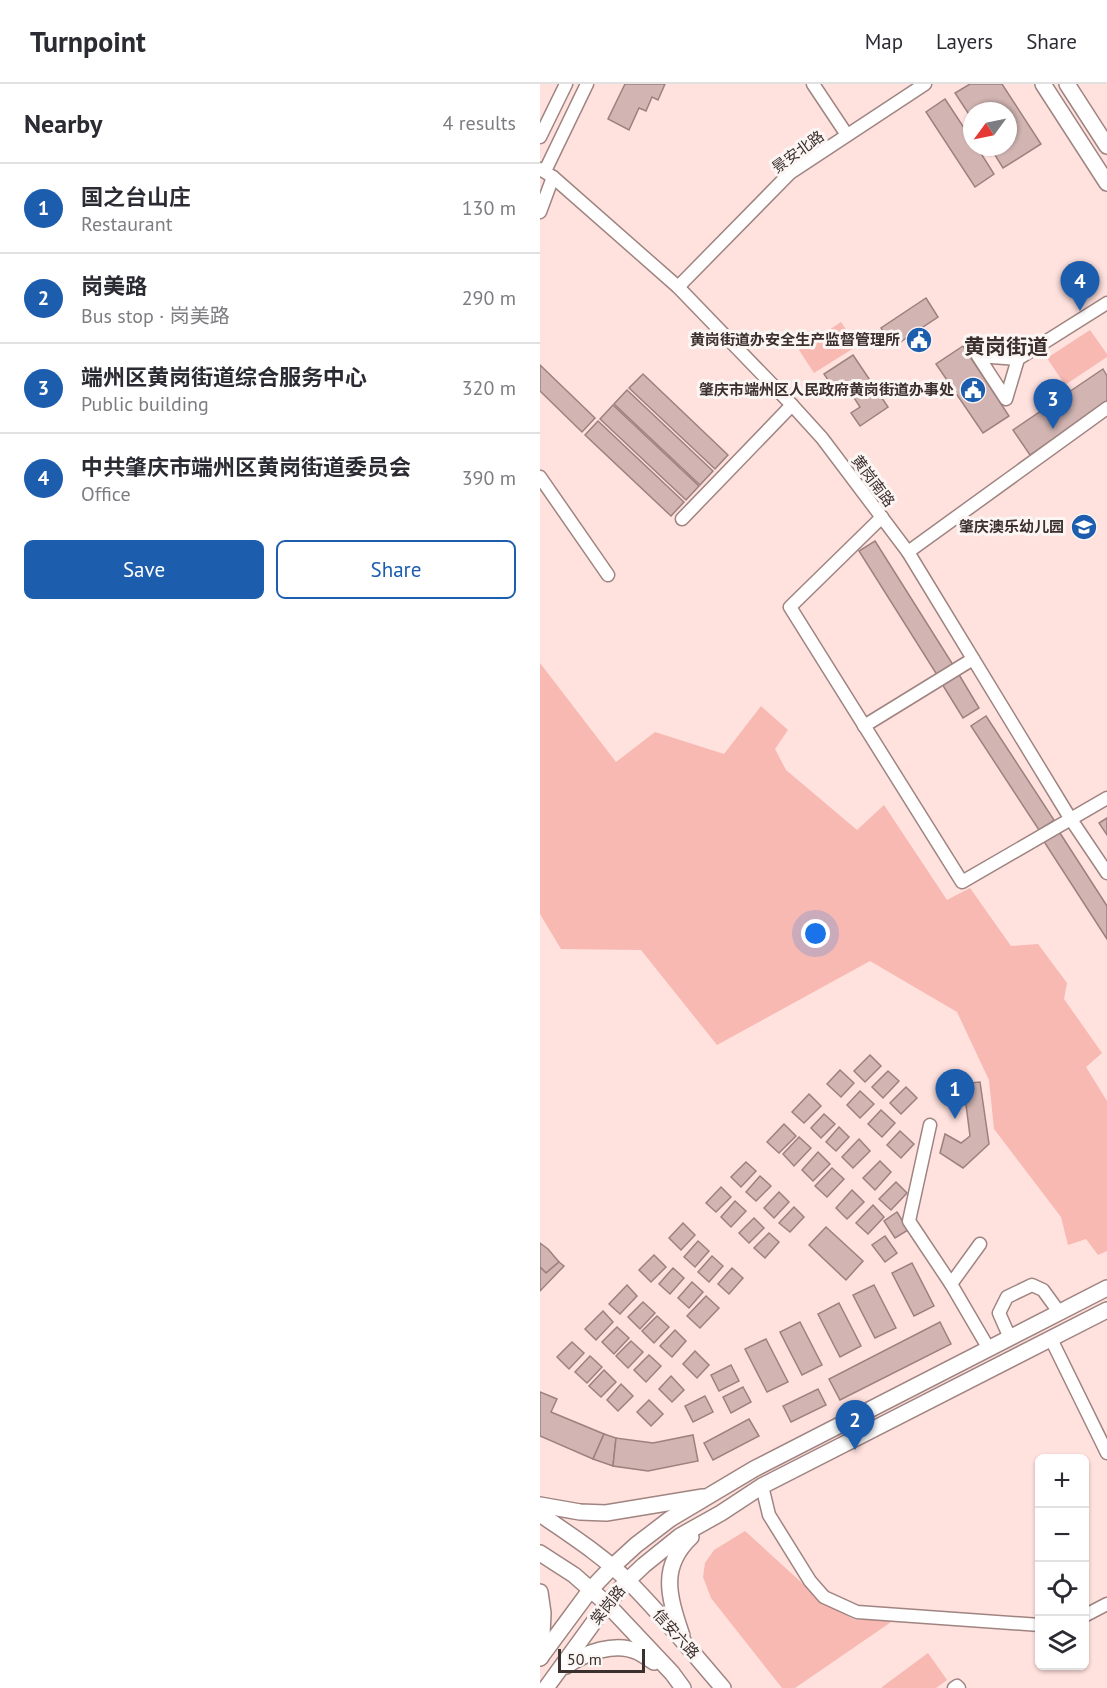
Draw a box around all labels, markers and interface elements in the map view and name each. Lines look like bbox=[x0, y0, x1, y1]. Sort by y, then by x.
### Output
text: Turnpoint bbox=[30, 23, 146, 60]
text: Map bbox=[865, 28, 903, 55]
text: Layers bbox=[936, 28, 993, 55]
text: Share bbox=[1026, 28, 1077, 55]
north arrow bbox=[963, 102, 1017, 156]
text: Nearby bbox=[24, 107, 102, 140]
text: 4 results bbox=[443, 110, 516, 136]
street label: 景安北路 bbox=[768, 126, 828, 177]
text: 国之台山庄 bbox=[81, 183, 191, 211]
text: 1 bbox=[38, 195, 49, 221]
text: 130 m bbox=[462, 195, 516, 221]
text: Restaurant bbox=[81, 211, 172, 237]
pin: 4 bbox=[1060, 262, 1100, 311]
text: 岗美路 bbox=[81, 272, 147, 300]
text: 2 bbox=[38, 285, 49, 311]
text: 290 m bbox=[462, 285, 516, 311]
text: Bus stop · 岗美路 bbox=[81, 303, 230, 329]
public building icon: 黄岗街道办安全生产监督管理所 bbox=[904, 325, 934, 355]
place label: 黄岗街道办安全生产监督管理所 bbox=[690, 330, 900, 349]
district label: 黄岗街道 bbox=[964, 333, 1048, 360]
text: 端州区黄岗街道综合服务中心 bbox=[81, 363, 367, 391]
text: 3 bbox=[38, 375, 49, 401]
text: 320 m bbox=[462, 375, 516, 401]
public building icon: 肇庆市端州区人民政府黄岗街道办事处 bbox=[958, 375, 988, 405]
place label: 肇庆市端州区人民政府黄岗街道办事处 bbox=[699, 380, 954, 399]
pin: 3 bbox=[1034, 380, 1072, 429]
text: Public building bbox=[81, 391, 209, 417]
street label: 黄岗南路 bbox=[848, 451, 899, 510]
text: 中共肇庆市端州区黄岗街道委员会 bbox=[81, 453, 411, 481]
text: 4 bbox=[38, 465, 49, 491]
text: 390 m bbox=[462, 465, 516, 491]
text: Office bbox=[81, 481, 131, 507]
school or university icon: 肇庆澳乐幼儿园 bbox=[1069, 512, 1099, 542]
place label: 肇庆澳乐幼儿园 bbox=[959, 517, 1064, 536]
button: Save bbox=[24, 540, 264, 599]
button: Share bbox=[276, 540, 516, 599]
your location bbox=[801, 919, 830, 948]
pin: 1 bbox=[936, 1070, 974, 1119]
pin: 2 bbox=[836, 1400, 874, 1450]
map controls bbox=[1035, 1454, 1089, 1670]
button: + bbox=[1035, 1454, 1089, 1508]
button: − bbox=[1035, 1508, 1089, 1562]
button: locate bbox=[1035, 1562, 1089, 1616]
street label: 棠岗路 bbox=[586, 1581, 629, 1628]
street label: 信安六路 bbox=[649, 1605, 704, 1662]
button: layers bbox=[1035, 1616, 1089, 1670]
scale bar bbox=[558, 1646, 645, 1674]
text: 50 m bbox=[567, 1649, 602, 1669]

